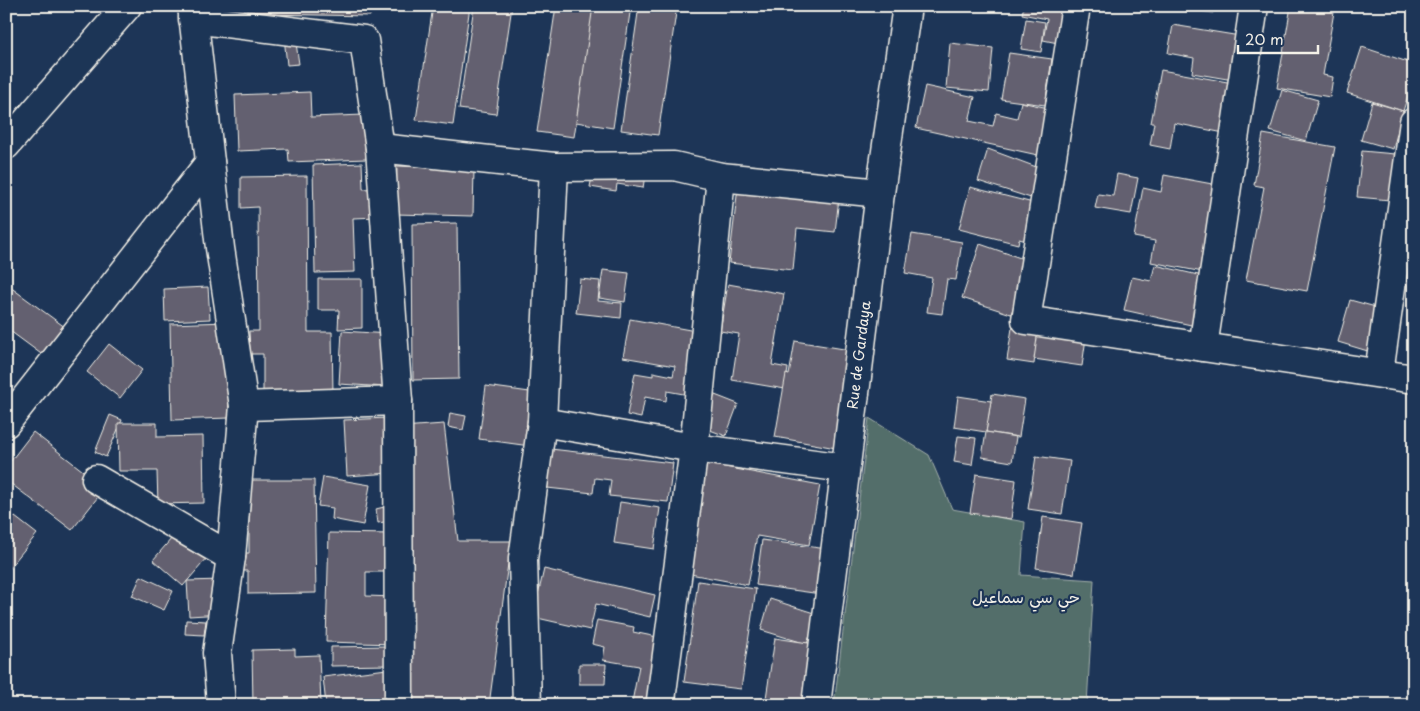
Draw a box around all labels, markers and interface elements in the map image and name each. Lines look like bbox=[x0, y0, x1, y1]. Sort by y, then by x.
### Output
scale bar bbox=[1238, 22, 1318, 54]
text: 20 m bbox=[1245, 27, 1284, 50]
street label: Rue de Gardaya bbox=[841, 299, 876, 410]
district label: حي سي سماعيل bbox=[972, 584, 1080, 612]

